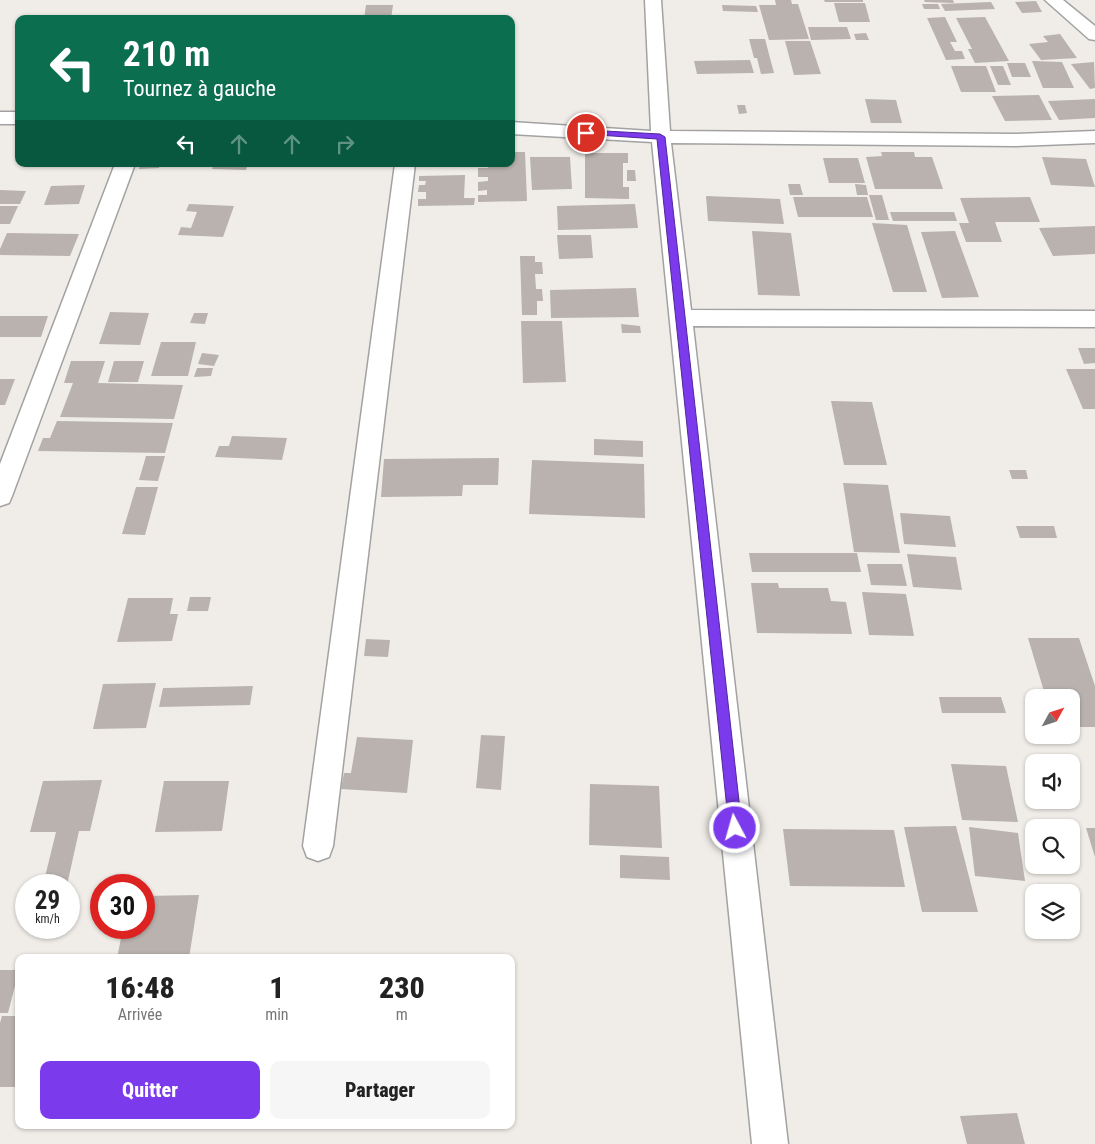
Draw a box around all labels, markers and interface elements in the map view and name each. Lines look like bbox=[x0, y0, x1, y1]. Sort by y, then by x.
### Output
text: 210 m bbox=[123, 34, 210, 75]
icon: left bbox=[40, 35, 105, 100]
text: Tournez à gauche bbox=[123, 76, 276, 101]
pin bbox=[565, 112, 607, 154]
icon: arrive bbox=[572, 119, 600, 147]
icon: left bbox=[172, 130, 200, 158]
icon: ahead bbox=[225, 130, 253, 158]
icon: ahead bbox=[278, 130, 306, 158]
icon: right bbox=[331, 130, 359, 158]
north arrow bbox=[1025, 689, 1080, 744]
map controls bbox=[1025, 689, 1080, 939]
button: sound bbox=[1025, 754, 1080, 809]
position arrow bbox=[708, 801, 760, 853]
button: search bbox=[1025, 819, 1080, 874]
speed limit sign: 30 bbox=[90, 874, 155, 939]
button: layers bbox=[1025, 884, 1080, 939]
text: 29 bbox=[35, 886, 60, 915]
text: km/h bbox=[35, 912, 60, 926]
text: 16:48 bbox=[105, 970, 175, 1005]
text: 1 bbox=[269, 970, 284, 1005]
text: 230 bbox=[379, 970, 425, 1005]
text: Arrivée bbox=[118, 1005, 162, 1024]
text: min bbox=[265, 1005, 289, 1024]
text: m bbox=[396, 1005, 408, 1024]
button: Quitter bbox=[40, 1061, 260, 1119]
button: Partager bbox=[270, 1061, 490, 1119]

